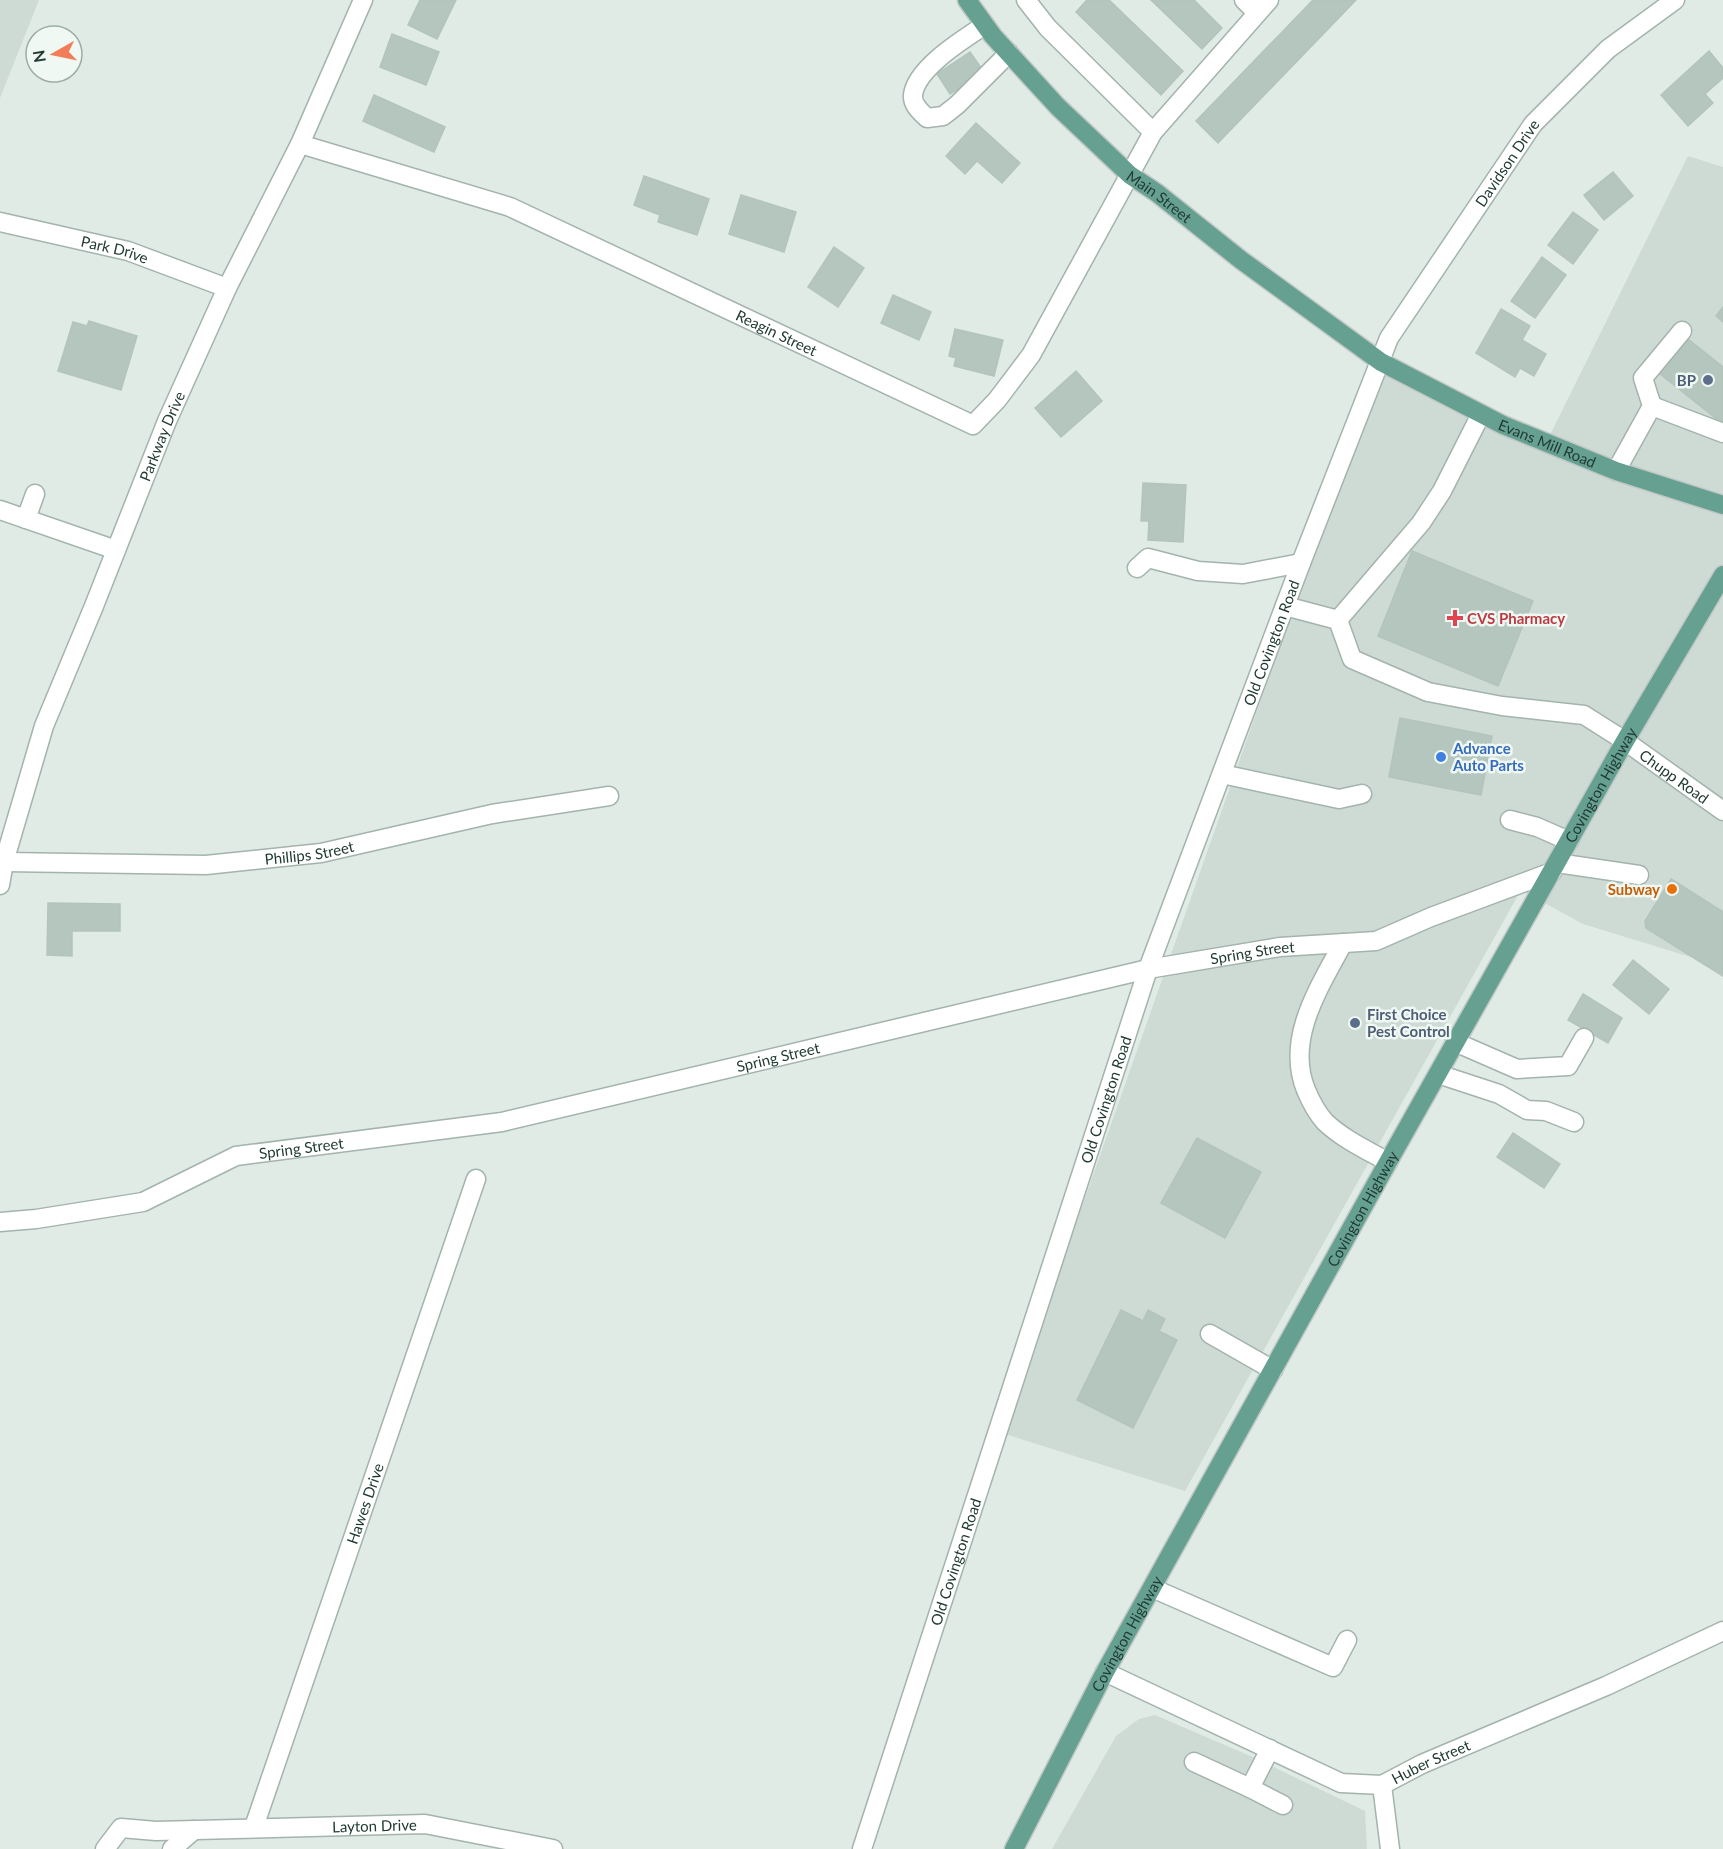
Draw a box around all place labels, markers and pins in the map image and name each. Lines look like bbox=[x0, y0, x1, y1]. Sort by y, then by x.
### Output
place label: BP bbox=[1677, 371, 1696, 389]
marker: BP bbox=[1701, 373, 1715, 387]
place label: CVS Pharmacy bbox=[1467, 609, 1565, 627]
marker: CVS Pharmacy bbox=[1448, 611, 1462, 625]
place label: Advance Auto Parts bbox=[1452, 739, 1524, 774]
marker: Advance Auto Parts bbox=[1434, 750, 1448, 764]
place label: Subway bbox=[1608, 880, 1660, 898]
marker: Subway bbox=[1665, 882, 1679, 896]
place label: First Choice Pest Control bbox=[1367, 1005, 1450, 1040]
marker: First Choice Pest Control bbox=[1348, 1016, 1362, 1030]

